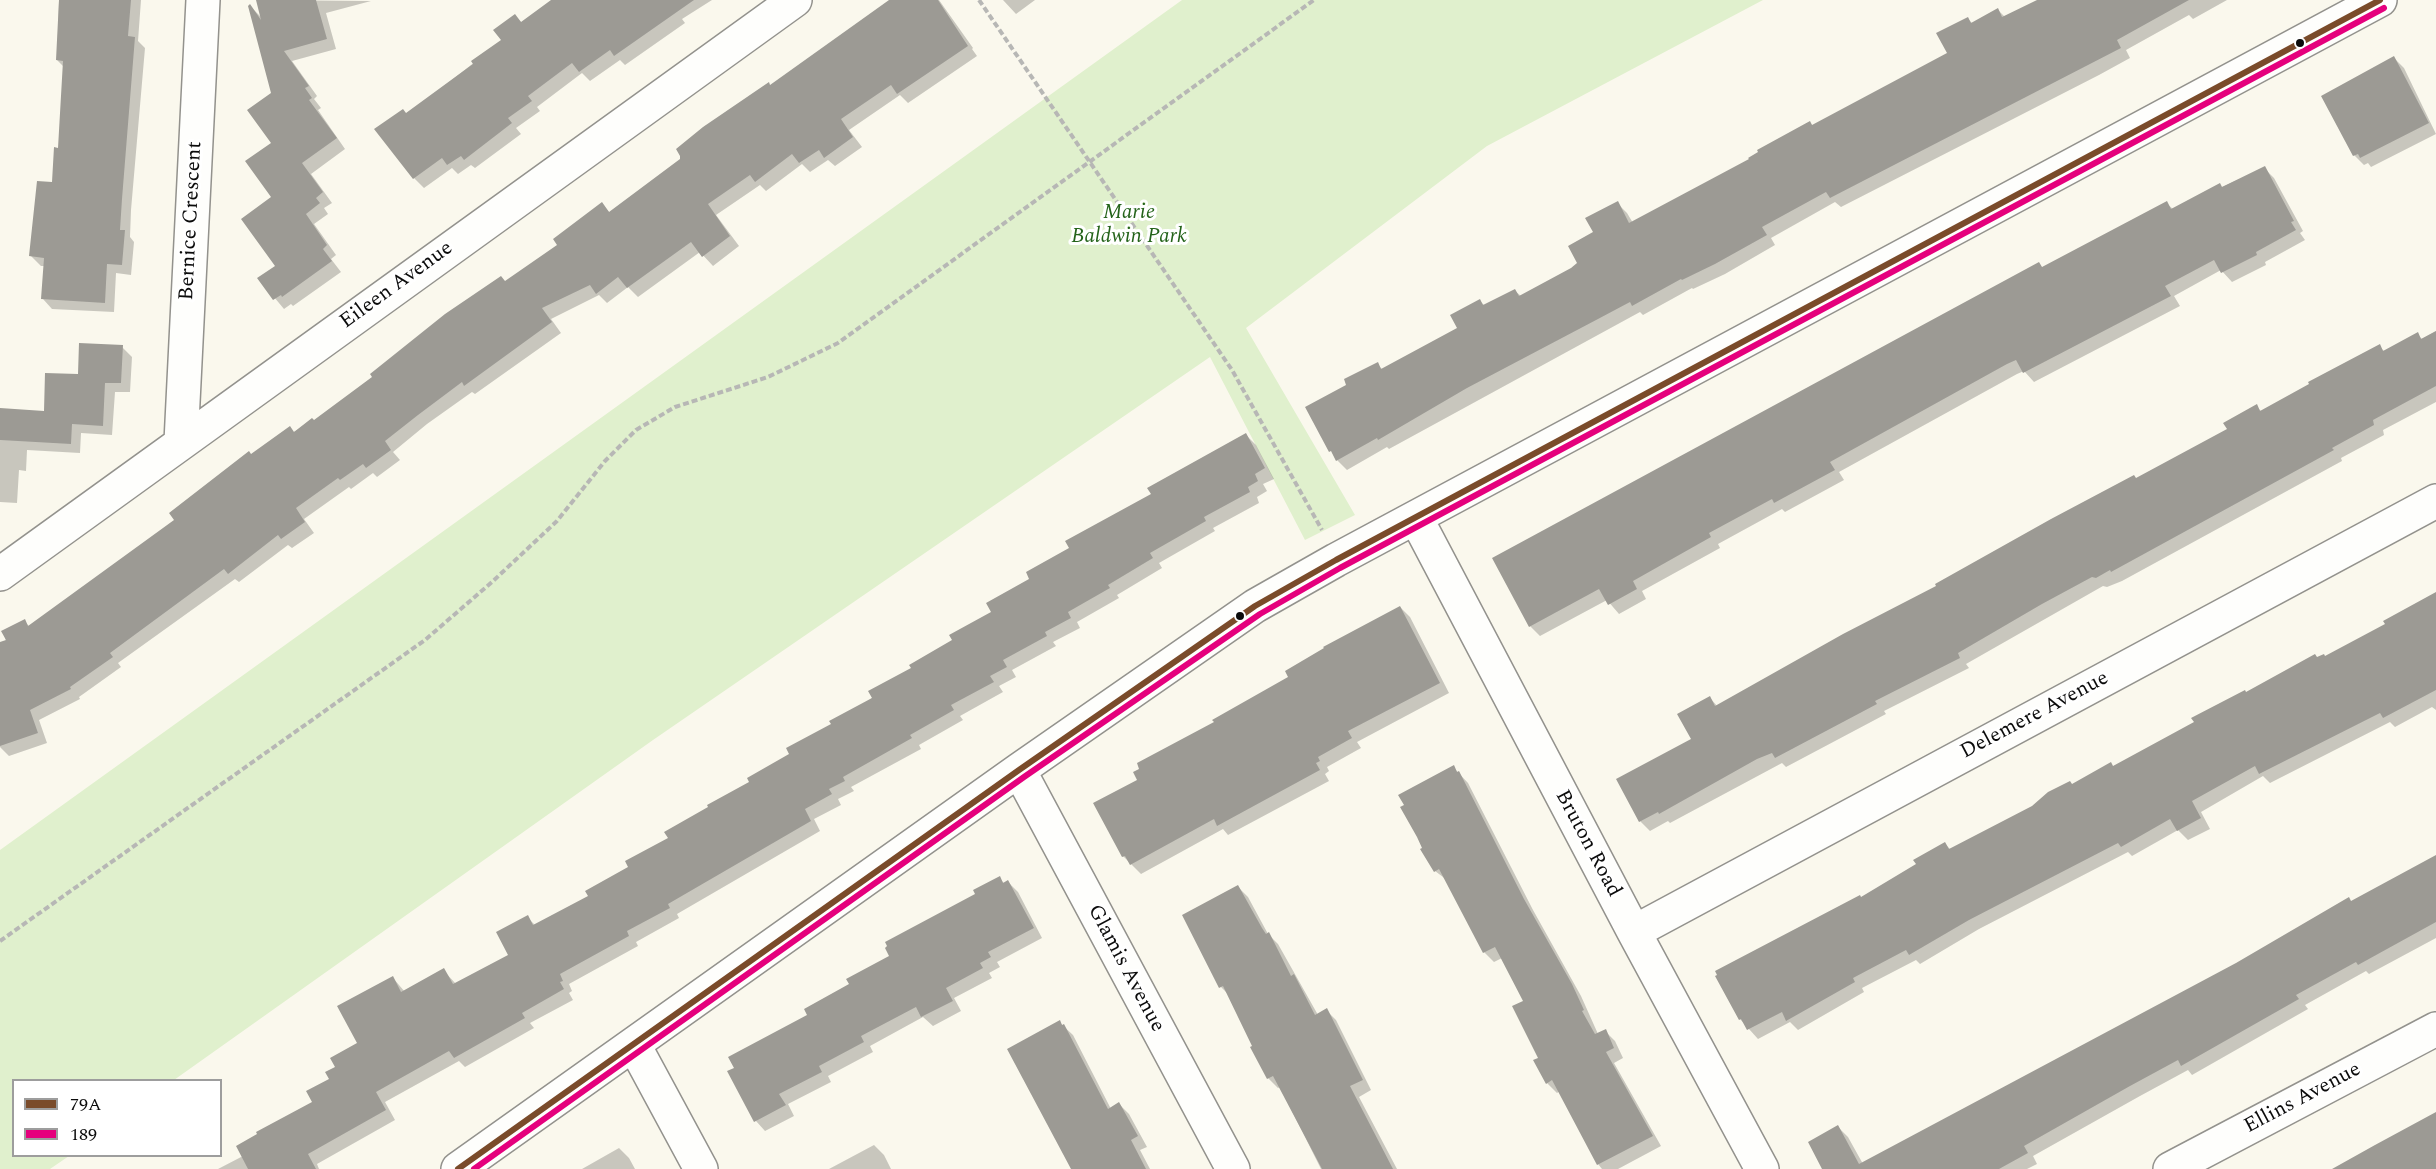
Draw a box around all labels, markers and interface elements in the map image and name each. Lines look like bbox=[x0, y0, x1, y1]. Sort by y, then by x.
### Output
unlabelled marker bbox=[2294, 37, 2306, 49]
street label: Bernice Crescent bbox=[175, 141, 209, 301]
park label: Marie Baldwin Park bbox=[1071, 201, 1187, 251]
street label: Eileen Avenue bbox=[336, 237, 458, 335]
unlabelled marker bbox=[1234, 610, 1246, 622]
street label: Delemere Avenue bbox=[1957, 666, 2113, 766]
street label: Bruton Road bbox=[1548, 786, 1626, 902]
street label: Glamis Avenue bbox=[1081, 901, 1169, 1037]
street label: Ellins Avenue bbox=[2240, 1058, 2366, 1140]
legend bbox=[12, 1079, 222, 1157]
text: 79A bbox=[70, 1091, 102, 1118]
text: 189 bbox=[70, 1121, 97, 1148]

